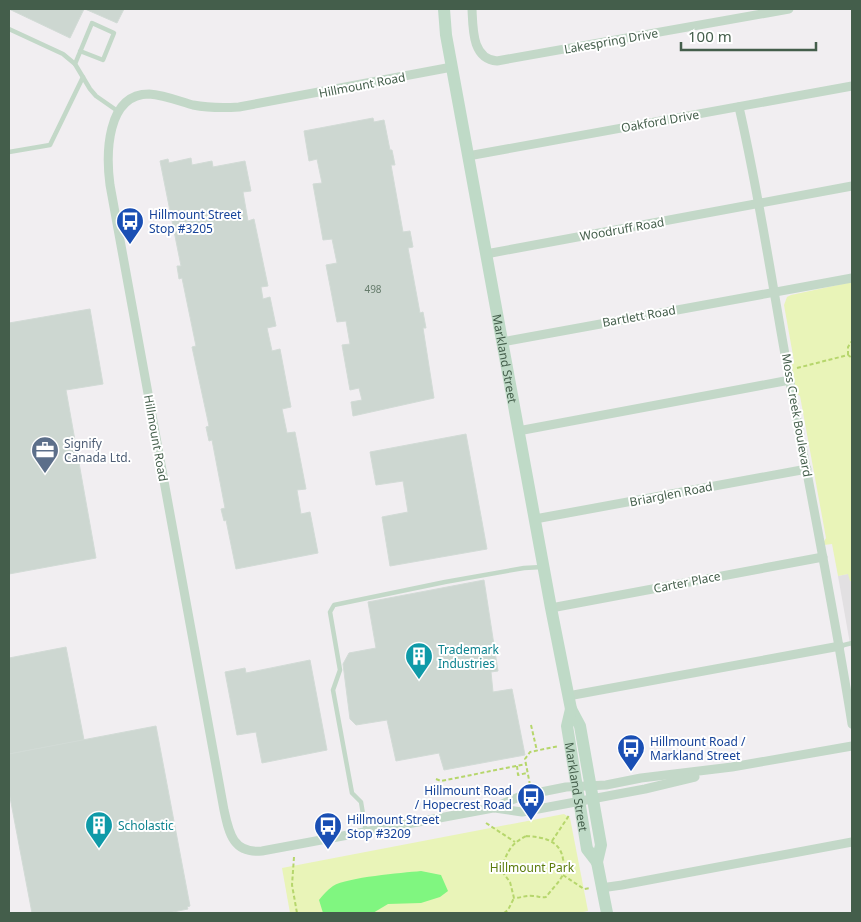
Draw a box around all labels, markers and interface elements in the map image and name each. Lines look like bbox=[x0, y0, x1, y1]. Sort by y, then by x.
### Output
scale bar bbox=[681, 20, 816, 52]
street label: Lakespring Drive bbox=[563, 24, 659, 58]
text: 100 m bbox=[688, 26, 732, 46]
street label: Hillmount Road bbox=[317, 68, 407, 102]
street label: Oakford Drive bbox=[620, 106, 701, 136]
bus stop icon: Hillmount Street Stop #3205 bbox=[115, 206, 145, 245]
place label: Hillmount Street Stop #3205 bbox=[149, 206, 242, 237]
street label: Woodruff Road bbox=[578, 213, 666, 245]
house number: 498 bbox=[364, 282, 382, 296]
street label: Bartlett Road bbox=[601, 301, 677, 331]
street label: Markland Street bbox=[489, 313, 522, 405]
street label: Moss Creek Boulevard bbox=[778, 352, 816, 478]
street label: Hillmount Road bbox=[140, 393, 172, 483]
office icon: Signify Canada Ltd. bbox=[30, 435, 60, 474]
place label: Signify Canada Ltd. bbox=[64, 435, 131, 466]
street label: Briarglen Road bbox=[628, 478, 714, 510]
street label: Carter Place bbox=[652, 567, 722, 597]
building icon: Trademark Industries bbox=[404, 641, 434, 680]
place label: Trademark Industries bbox=[438, 641, 500, 672]
bus stop icon: Hillmount Road / Markland Street bbox=[616, 733, 646, 772]
place label: Hillmount Road / Markland Street bbox=[650, 733, 746, 764]
street label: Markland Street bbox=[561, 741, 593, 833]
place label: Hillmount Road / Hopecrest Road bbox=[415, 782, 512, 813]
bus stop icon: Hillmount Road / Hopecrest Road bbox=[516, 782, 546, 821]
building icon: Scholastic bbox=[84, 810, 114, 849]
bus stop icon: Hillmount Street Stop #3209 bbox=[313, 811, 343, 850]
place label: Hillmount Street Stop #3209 bbox=[347, 811, 440, 842]
place label: Scholastic bbox=[118, 817, 174, 834]
park label: Hillmount Park bbox=[490, 859, 575, 876]

